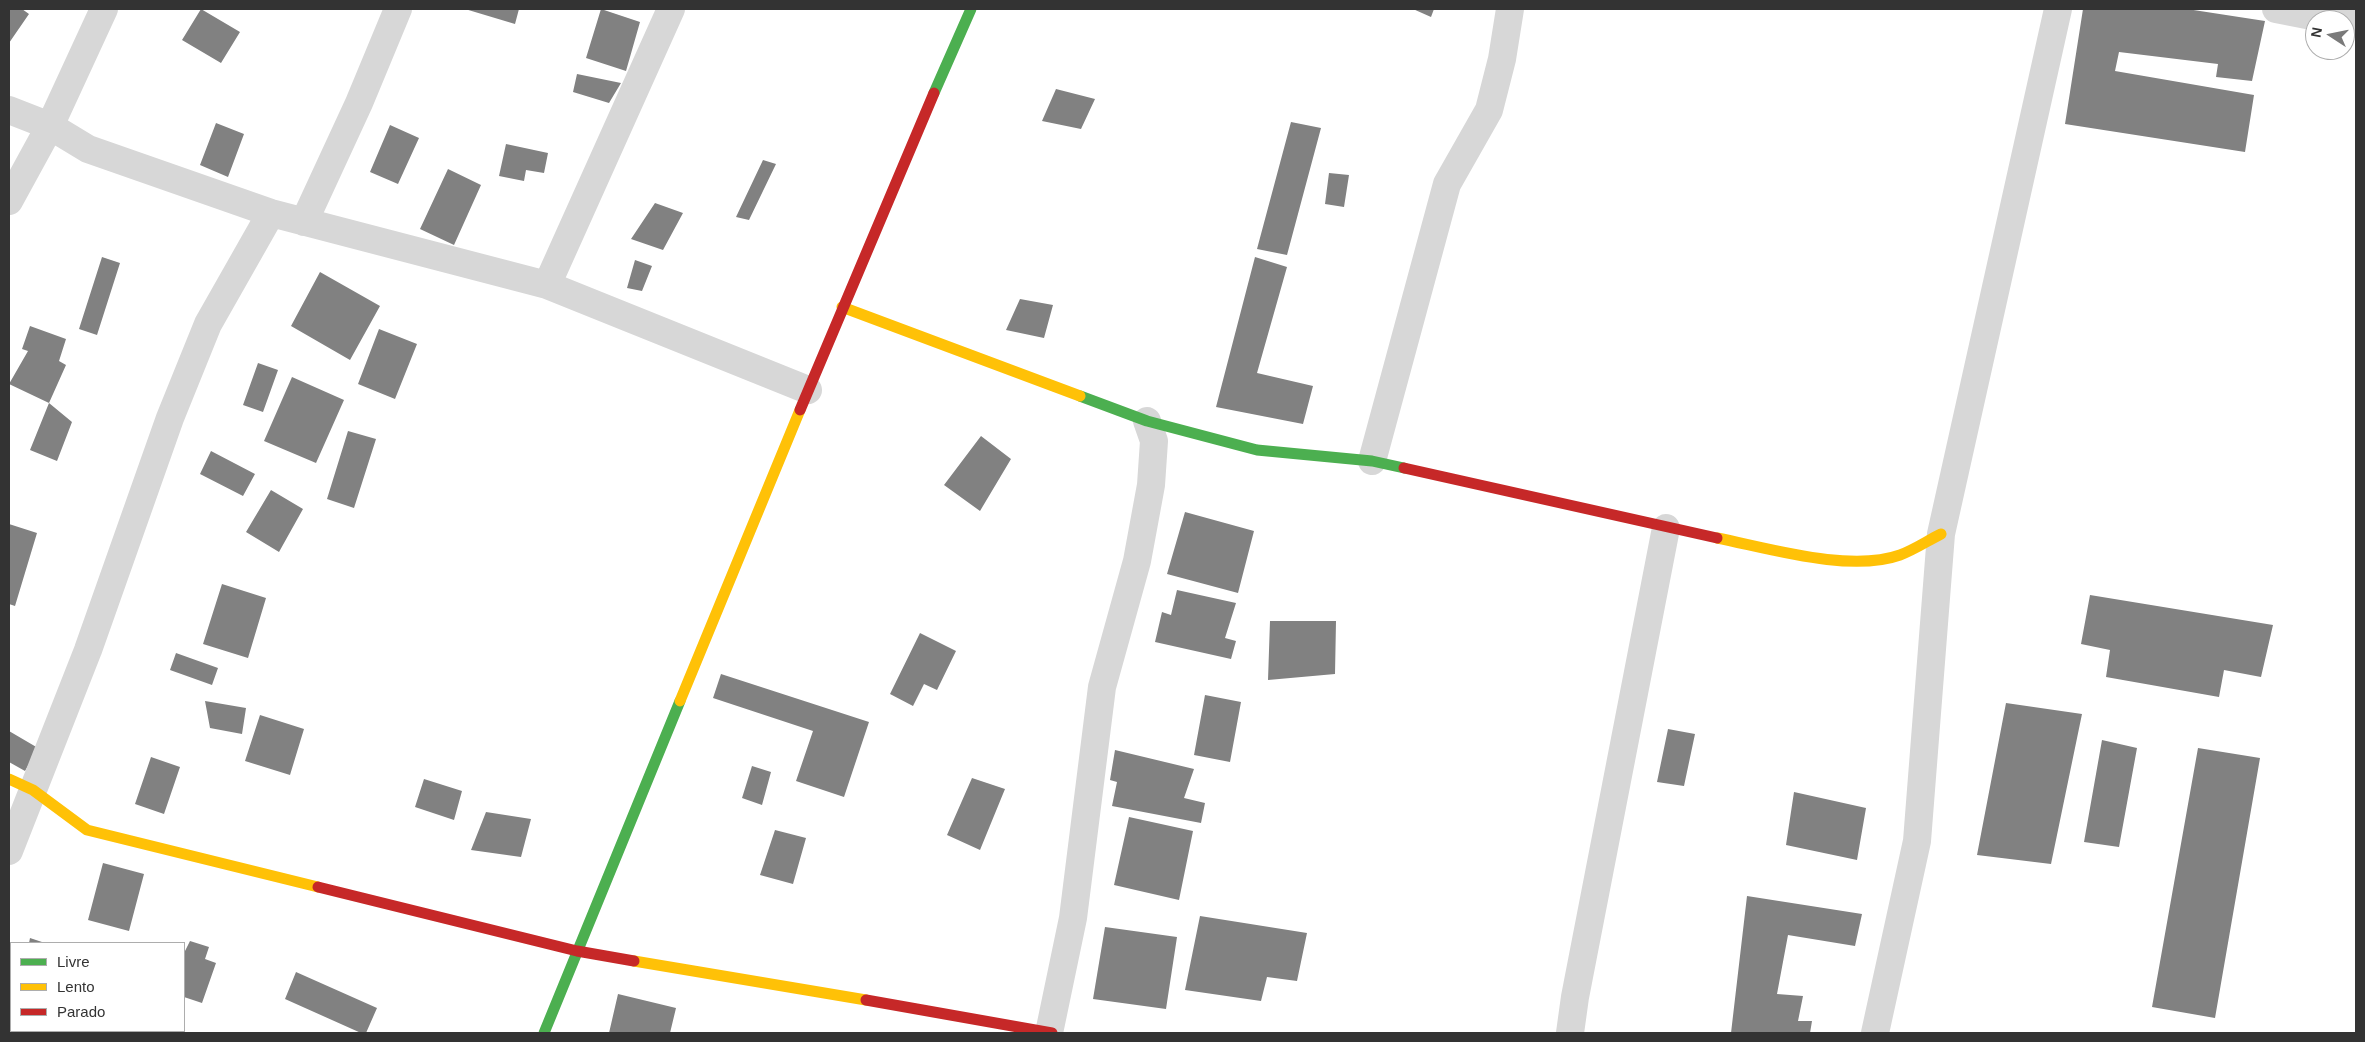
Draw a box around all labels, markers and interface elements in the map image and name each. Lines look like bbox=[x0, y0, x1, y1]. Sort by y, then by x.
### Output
north arrow bbox=[2305, 10, 2355, 60]
text: N bbox=[2307, 26, 2325, 39]
legend bbox=[10, 942, 185, 1032]
text: Livre bbox=[57, 953, 90, 970]
text: Lento bbox=[57, 978, 95, 995]
text: Parado bbox=[57, 1003, 105, 1020]

